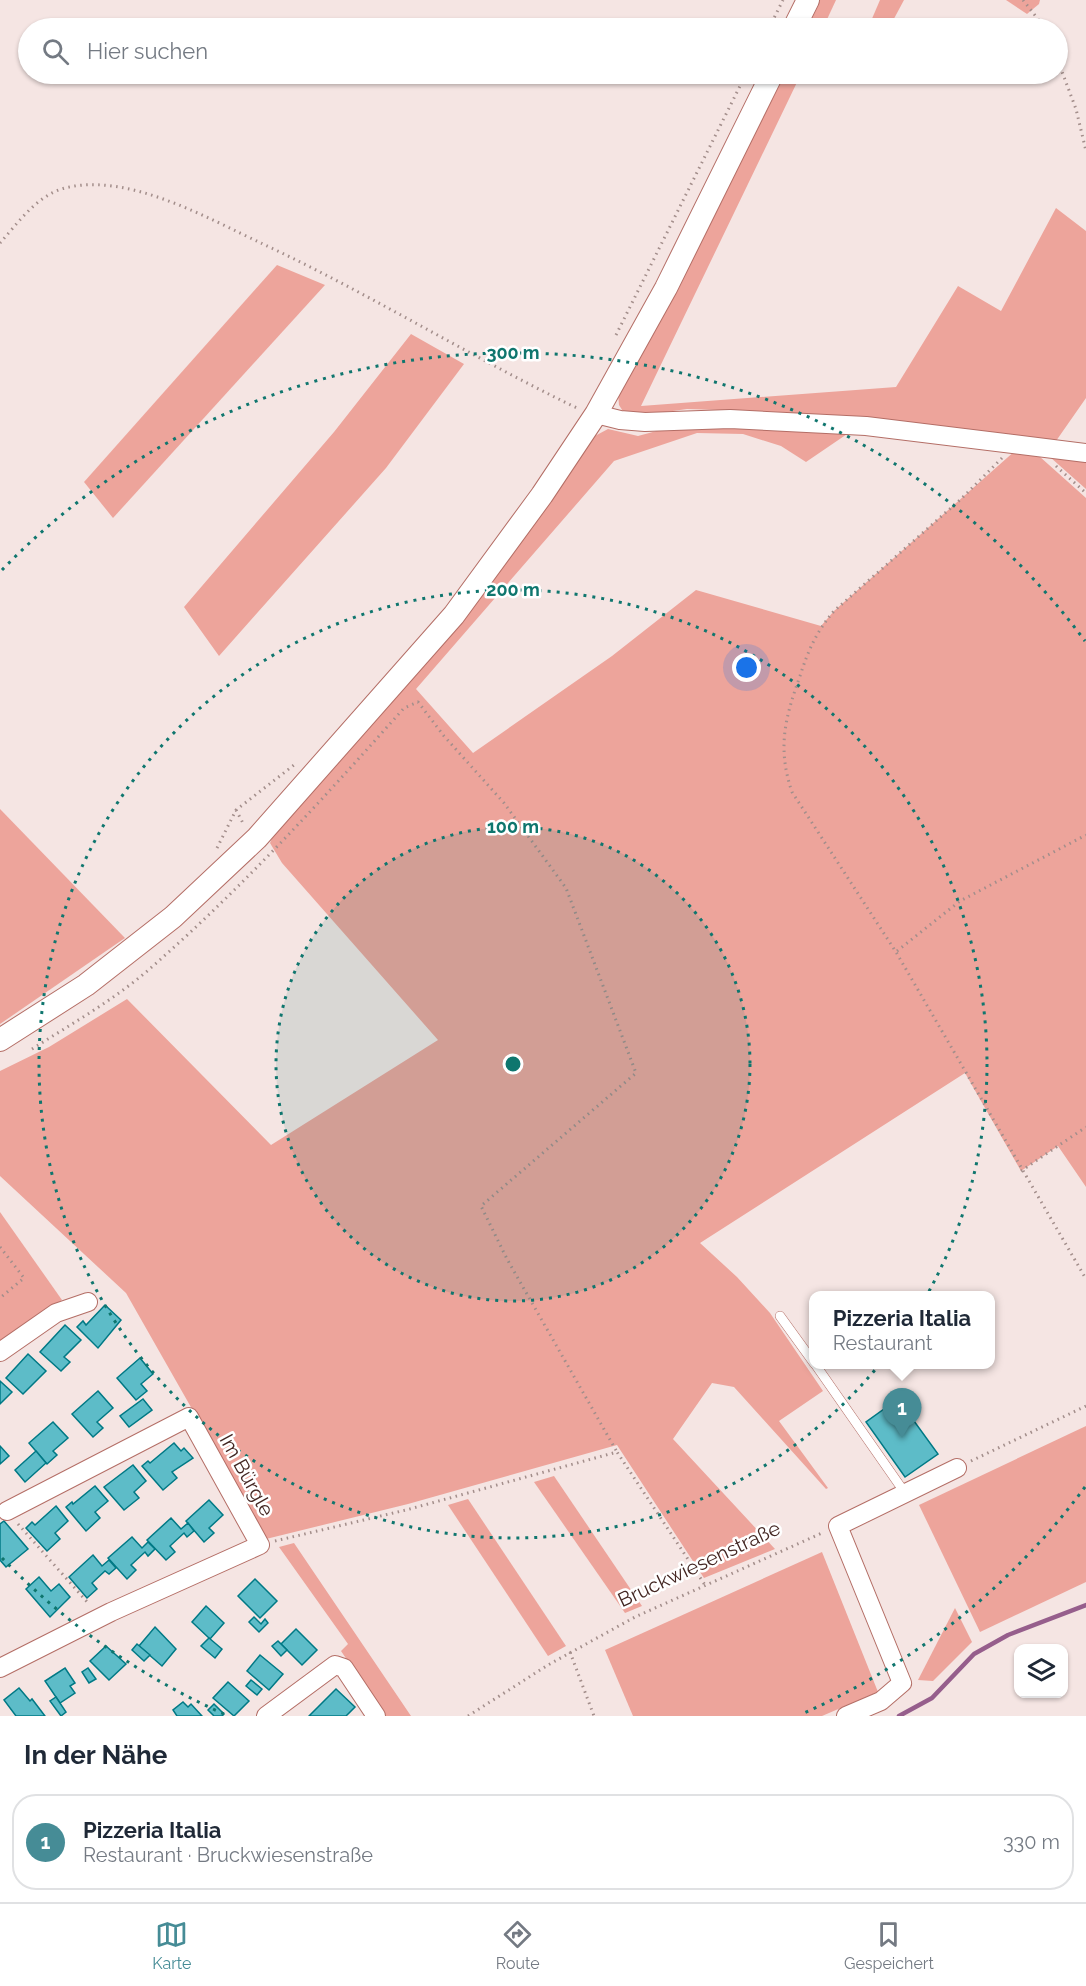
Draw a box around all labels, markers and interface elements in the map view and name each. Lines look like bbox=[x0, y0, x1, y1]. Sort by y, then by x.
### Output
search box bbox=[18, 18, 1068, 84]
icon: search bbox=[39, 35, 72, 68]
text: Hier suchen bbox=[87, 38, 208, 64]
text: 300 m bbox=[486, 342, 540, 363]
text: 200 m bbox=[486, 579, 540, 600]
your location bbox=[732, 653, 761, 682]
text: 100 m bbox=[487, 816, 539, 837]
centre of rings bbox=[503, 1054, 523, 1074]
popup bbox=[809, 1291, 995, 1369]
text: Pizzeria Italia bbox=[833, 1305, 971, 1331]
text: Restaurant bbox=[833, 1331, 933, 1355]
pin: 1 bbox=[882, 1388, 922, 1438]
street label: Im Bürgle bbox=[215, 1430, 279, 1520]
street label: Bruckwiesenstraße bbox=[614, 1516, 784, 1612]
map controls bbox=[1014, 1644, 1068, 1698]
button: layers bbox=[1014, 1644, 1068, 1698]
text: In der Nähe bbox=[24, 1740, 167, 1770]
text: Pizzeria Italia bbox=[83, 1817, 221, 1843]
text: 1 bbox=[41, 1830, 50, 1854]
text: 330 m bbox=[1003, 1830, 1060, 1854]
text: Restaurant · Bruckwiesenstraße bbox=[83, 1843, 373, 1867]
tab: Karte bbox=[152, 1918, 191, 1973]
tab: Route bbox=[496, 1918, 540, 1973]
tab: Gespeichert bbox=[844, 1918, 934, 1973]

